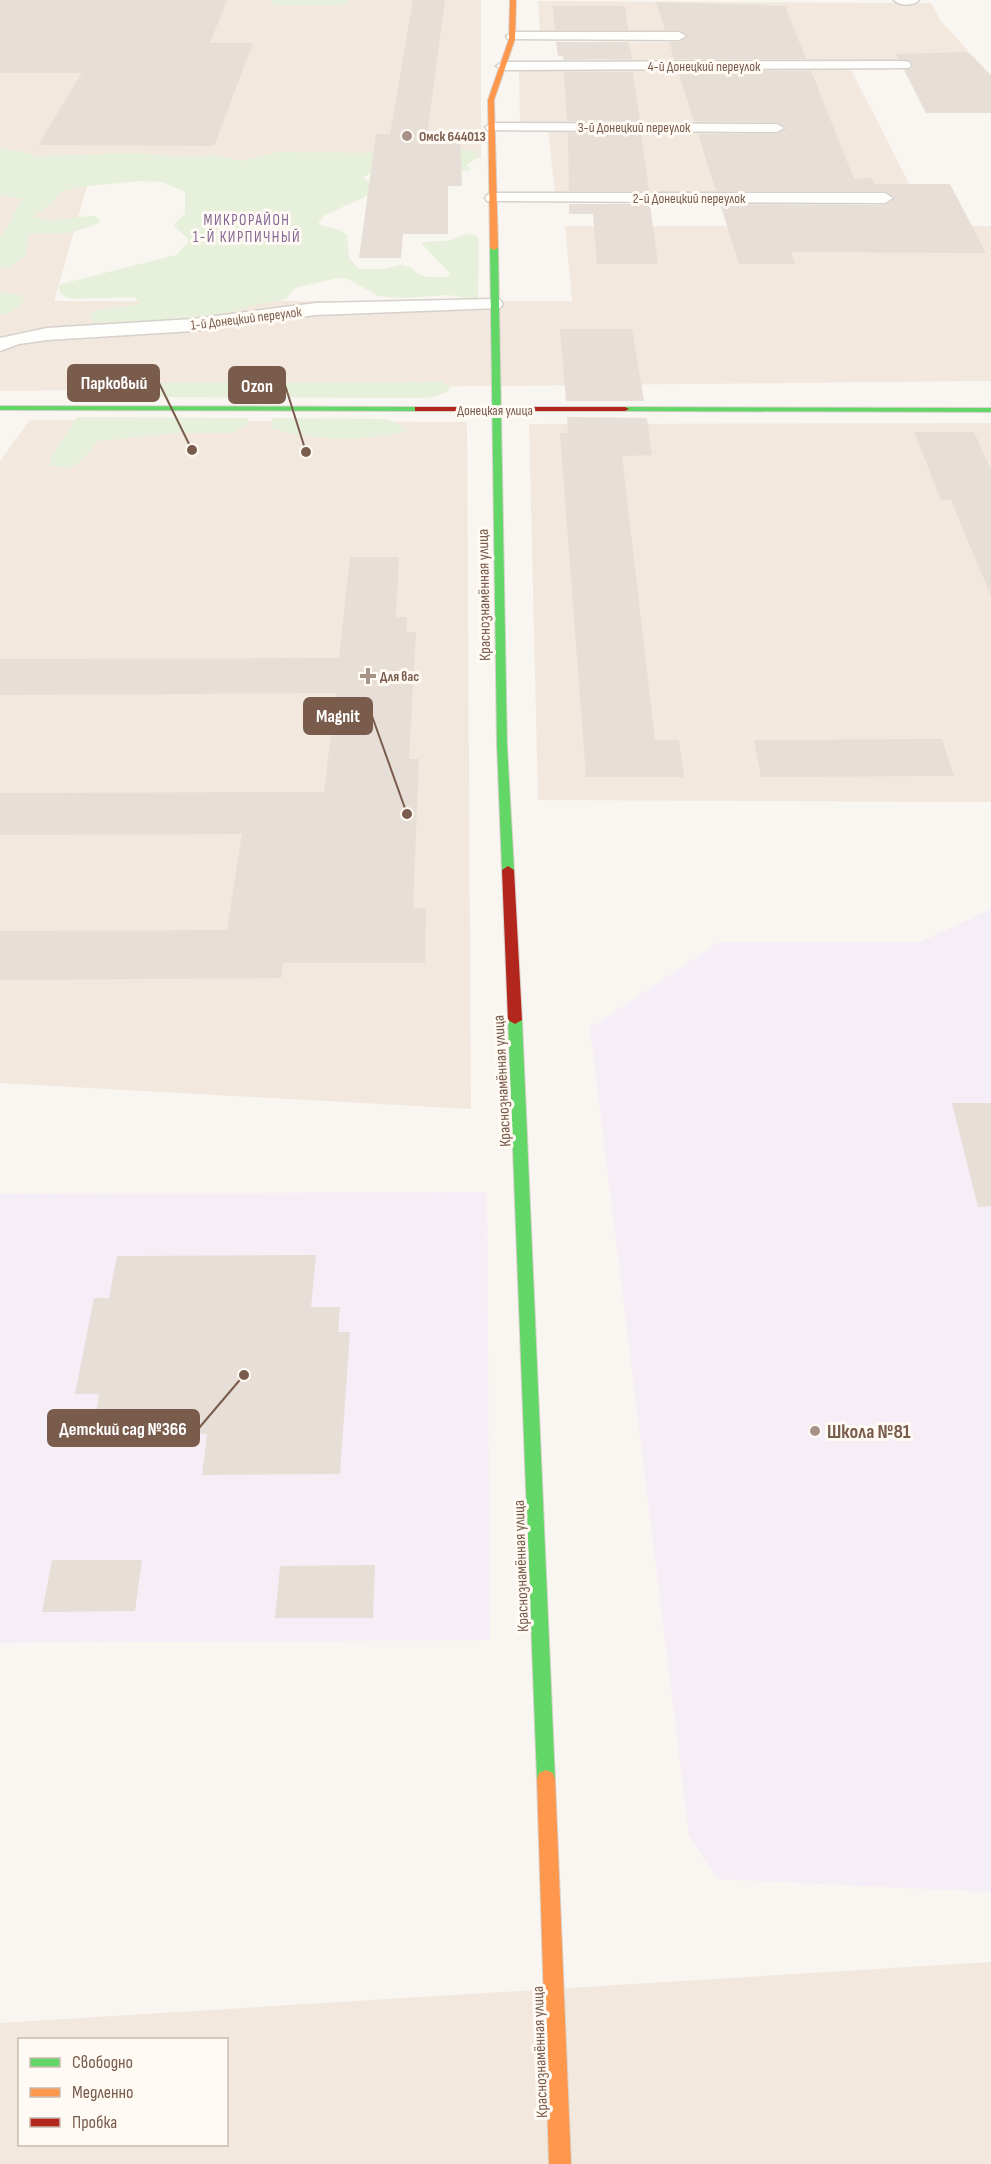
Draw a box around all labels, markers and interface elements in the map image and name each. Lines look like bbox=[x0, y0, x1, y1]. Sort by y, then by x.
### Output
street label: 4-й Донецкий переулок bbox=[648, 58, 761, 75]
street label: 3-й Донецкий переулок bbox=[578, 119, 691, 136]
place label: Омск 644013 bbox=[419, 128, 486, 145]
marker: Омск 644013 bbox=[400, 129, 414, 143]
street label: 2-й Донецкий переулок bbox=[633, 190, 746, 207]
district label: МИКРОРАЙОН 1-Й КИРПИЧНЫЙ bbox=[193, 211, 301, 247]
street label: 1-й Донецкий переулок bbox=[190, 303, 303, 334]
callout: Парковый bbox=[68, 365, 159, 401]
callout: Ozon bbox=[229, 367, 285, 403]
text: Парковый bbox=[81, 373, 147, 394]
text: Ozon bbox=[241, 376, 273, 397]
street label: Донецкая улица bbox=[457, 402, 533, 419]
street label: Краснознамённая улица bbox=[474, 529, 495, 661]
place label: Для вас bbox=[380, 668, 419, 685]
marker: Для вас bbox=[361, 669, 375, 683]
callout: Magnit bbox=[304, 698, 372, 734]
text: Magnit bbox=[316, 706, 360, 727]
street label: Краснознамённая улица bbox=[490, 1015, 515, 1147]
callout: Детский сад №366 bbox=[48, 1410, 199, 1446]
text: Детский сад №366 bbox=[59, 1419, 187, 1440]
place label: Школа №81 bbox=[827, 1420, 911, 1444]
marker: Школа №81 bbox=[808, 1424, 822, 1438]
street label: Краснознамённая улица bbox=[510, 1500, 533, 1632]
street label: Краснознамённая улица bbox=[529, 1986, 552, 2118]
legend bbox=[18, 2038, 228, 2146]
text: Свободно bbox=[72, 2052, 133, 2073]
text: Медленно bbox=[72, 2082, 134, 2103]
text: Пробка bbox=[72, 2112, 117, 2133]

